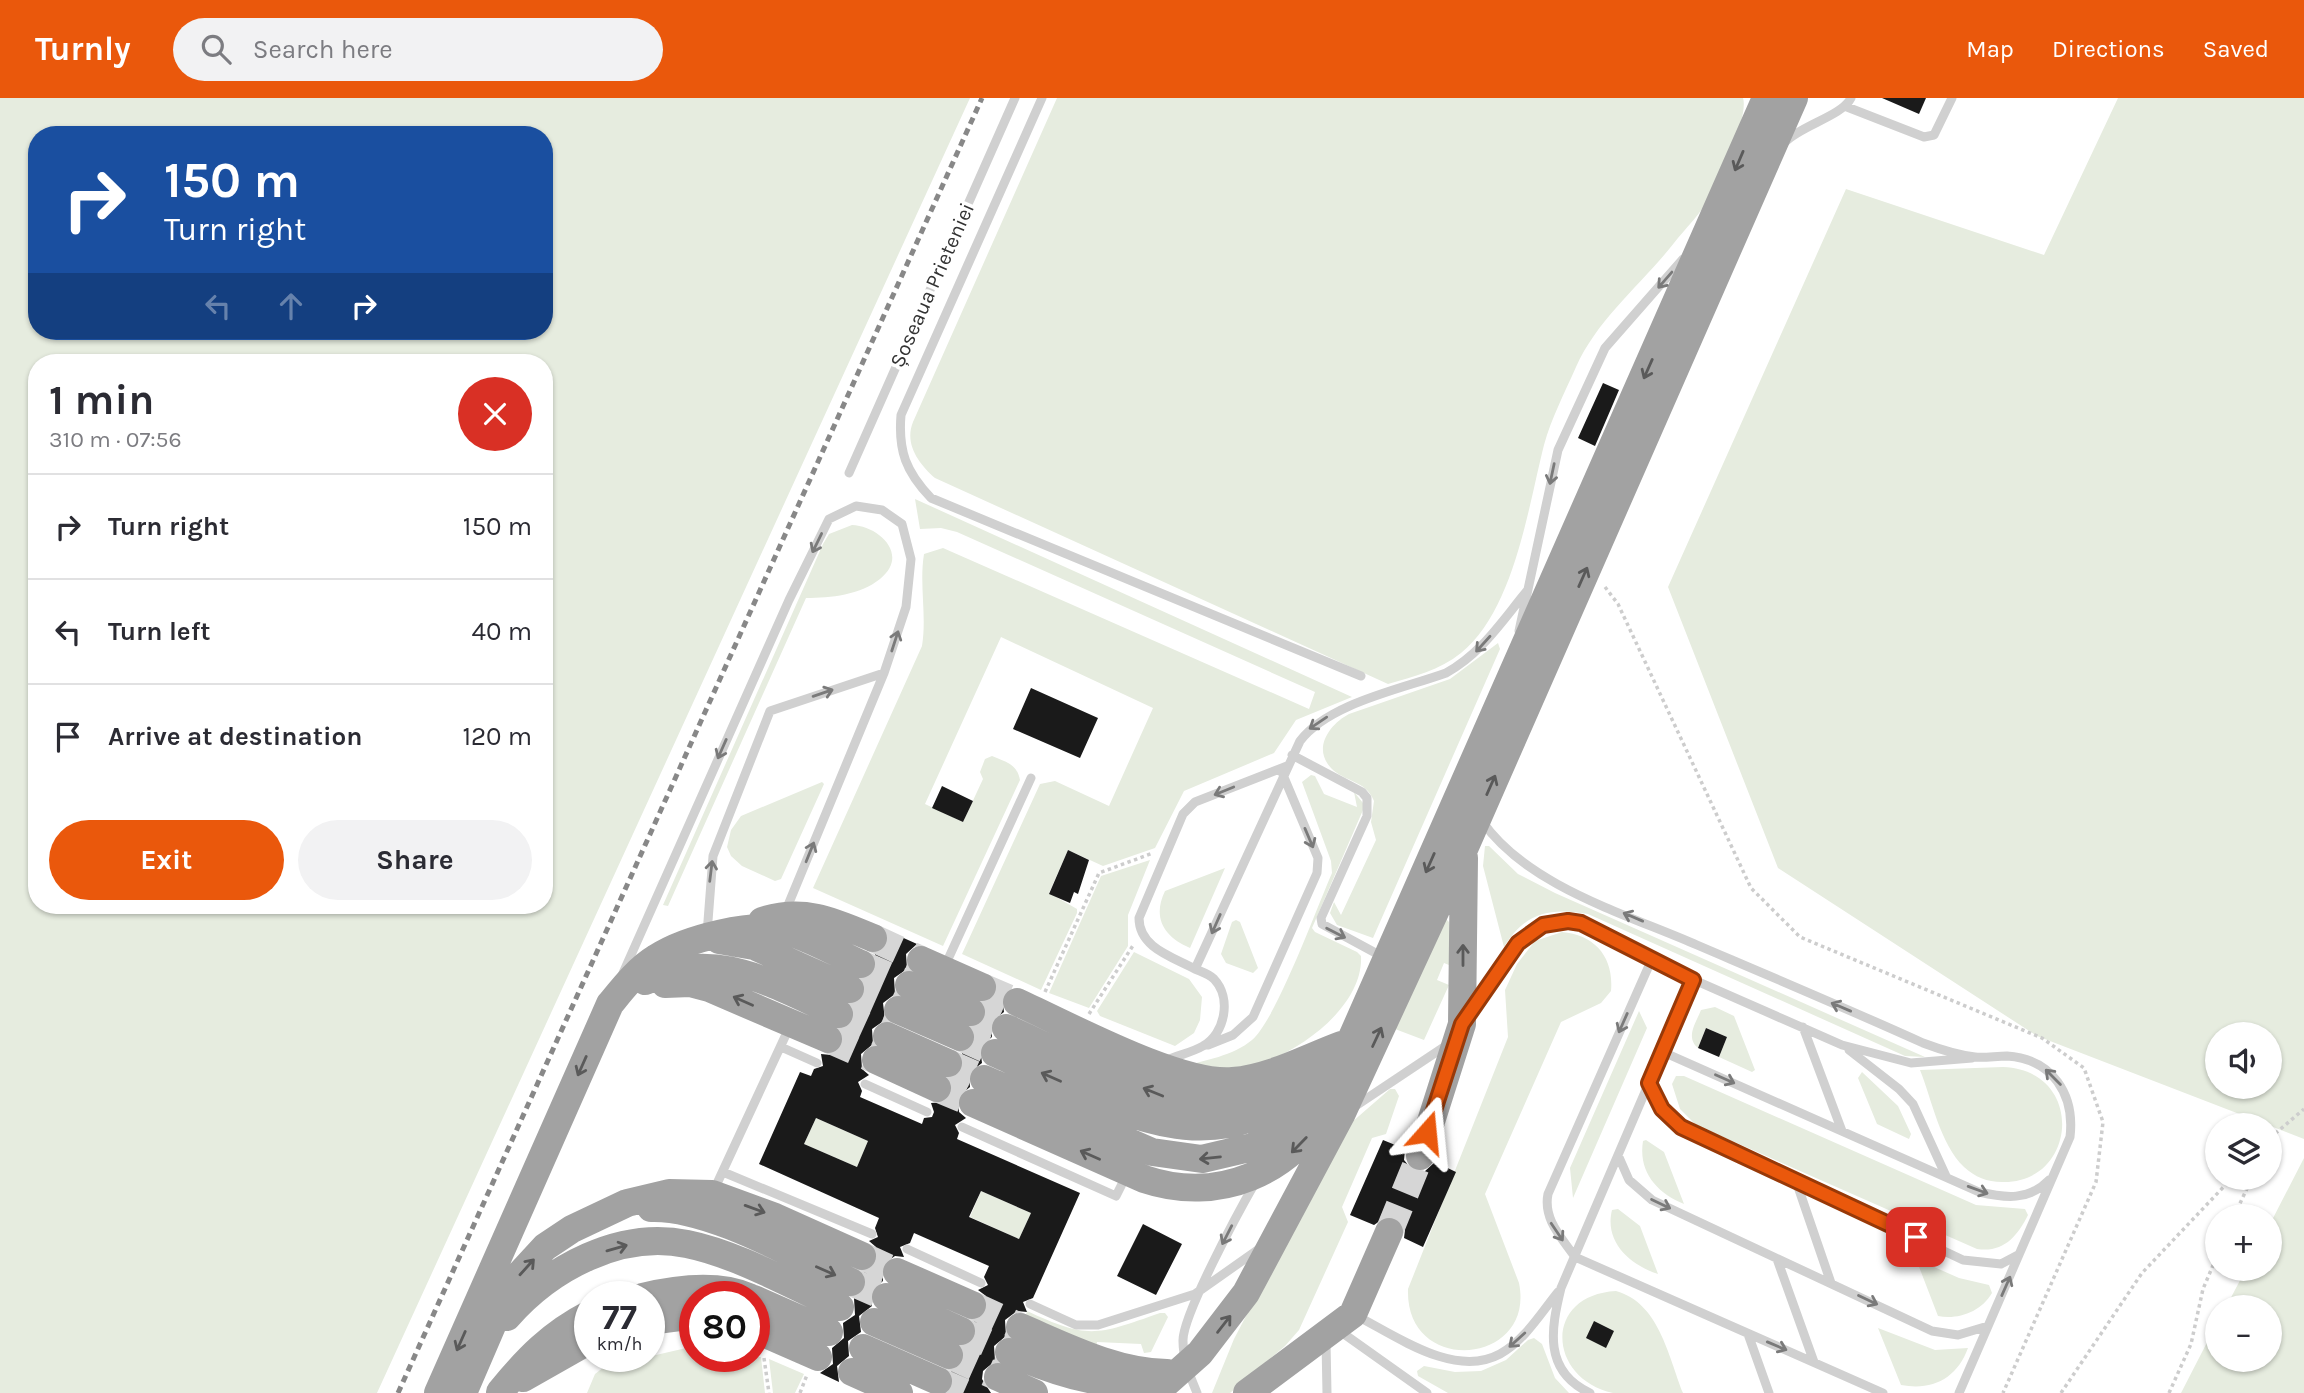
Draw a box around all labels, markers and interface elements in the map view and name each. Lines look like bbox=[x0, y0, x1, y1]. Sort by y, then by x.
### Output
search box bbox=[173, 18, 663, 81]
text: Turnly bbox=[35, 30, 131, 68]
icon: search bbox=[197, 30, 235, 68]
text: Search here bbox=[253, 34, 393, 65]
text: Map bbox=[1966, 35, 2014, 63]
text: Directions bbox=[2052, 35, 2165, 63]
text: Saved bbox=[2203, 35, 2269, 63]
one-way arrow bbox=[1732, 150, 1745, 171]
text: 150 m bbox=[164, 152, 300, 209]
icon: right bbox=[49, 154, 140, 245]
street label: Șoseaua Prieteniei bbox=[885, 199, 979, 371]
text: Turn right bbox=[164, 211, 306, 248]
one-way arrow bbox=[1657, 271, 1673, 289]
icon: left bbox=[199, 287, 237, 325]
icon: ahead bbox=[272, 287, 310, 325]
icon: right bbox=[345, 287, 383, 325]
one-way arrow bbox=[1641, 358, 1654, 379]
text: 1 min bbox=[49, 375, 154, 425]
button: close bbox=[458, 377, 532, 451]
text: 310 m · 07:56 bbox=[49, 426, 182, 453]
one-way arrow bbox=[1545, 462, 1559, 485]
icon: right bbox=[49, 508, 87, 546]
text: Turn right bbox=[108, 511, 229, 542]
text: 150 m bbox=[463, 511, 532, 542]
one-way arrow bbox=[810, 532, 824, 553]
one-way arrow bbox=[1577, 567, 1590, 588]
icon: left bbox=[49, 613, 87, 651]
text: Turn left bbox=[108, 616, 210, 647]
text: 40 m bbox=[472, 616, 532, 647]
one-way arrow bbox=[890, 630, 902, 652]
one-way arrow bbox=[1475, 635, 1492, 652]
one-way arrow bbox=[812, 686, 834, 698]
one-way arrow bbox=[1309, 716, 1328, 730]
icon: arrive bbox=[49, 718, 87, 756]
text: Arrive at destination bbox=[108, 721, 362, 752]
text: 120 m bbox=[462, 721, 532, 752]
one-way arrow bbox=[715, 738, 728, 760]
one-way arrow bbox=[1485, 775, 1498, 796]
one-way arrow bbox=[1213, 785, 1235, 798]
button: Exit bbox=[49, 820, 284, 900]
button: Share bbox=[298, 820, 532, 900]
one-way arrow bbox=[1304, 827, 1317, 848]
one-way arrow bbox=[805, 842, 818, 863]
one-way arrow bbox=[1423, 851, 1436, 873]
one-way arrow bbox=[704, 860, 717, 883]
one-way arrow bbox=[1622, 910, 1644, 923]
one-way arrow bbox=[1209, 912, 1222, 934]
one-way arrow bbox=[1325, 927, 1346, 940]
one-way arrow bbox=[1456, 944, 1470, 967]
one-way arrow bbox=[732, 994, 754, 1007]
one-way arrow bbox=[1831, 1000, 1853, 1013]
one-way arrow bbox=[1616, 1012, 1629, 1033]
map controls bbox=[2205, 1022, 2282, 1372]
button: sound bbox=[2205, 1022, 2282, 1099]
one-way arrow bbox=[1371, 1027, 1384, 1048]
one-way arrow bbox=[575, 1055, 588, 1076]
one-way arrow bbox=[2045, 1069, 2062, 1086]
one-way arrow bbox=[1041, 1070, 1062, 1083]
one-way arrow bbox=[1714, 1073, 1735, 1086]
one-way arrow bbox=[1143, 1085, 1164, 1098]
position arrow bbox=[1390, 1095, 1464, 1169]
button: layers bbox=[2205, 1113, 2282, 1190]
one-way arrow bbox=[1290, 1136, 1307, 1153]
one-way arrow bbox=[1079, 1148, 1101, 1161]
one-way arrow bbox=[1199, 1152, 1222, 1165]
one-way arrow bbox=[1967, 1185, 1989, 1197]
one-way arrow bbox=[1650, 1198, 1671, 1212]
one-way arrow bbox=[743, 1204, 765, 1217]
button: + bbox=[2205, 1204, 2282, 1281]
pin bbox=[1886, 1207, 1946, 1267]
icon: arrive bbox=[1897, 1218, 1935, 1256]
one-way arrow bbox=[1550, 1221, 1564, 1241]
one-way arrow bbox=[1220, 1225, 1234, 1245]
one-way arrow bbox=[606, 1241, 628, 1254]
one-way arrow bbox=[519, 1258, 535, 1276]
one-way arrow bbox=[815, 1265, 837, 1278]
one-way arrow bbox=[2000, 1275, 2013, 1297]
speed limit sign: 80 bbox=[679, 1281, 770, 1372]
one-way arrow bbox=[1857, 1294, 1878, 1307]
button: − bbox=[2205, 1295, 2282, 1372]
text: 77 bbox=[602, 1297, 637, 1338]
one-way arrow bbox=[1216, 1315, 1232, 1333]
one-way arrow bbox=[454, 1330, 467, 1352]
one-way arrow bbox=[1509, 1331, 1526, 1348]
text: km/h bbox=[597, 1333, 642, 1355]
one-way arrow bbox=[1766, 1341, 1787, 1354]

